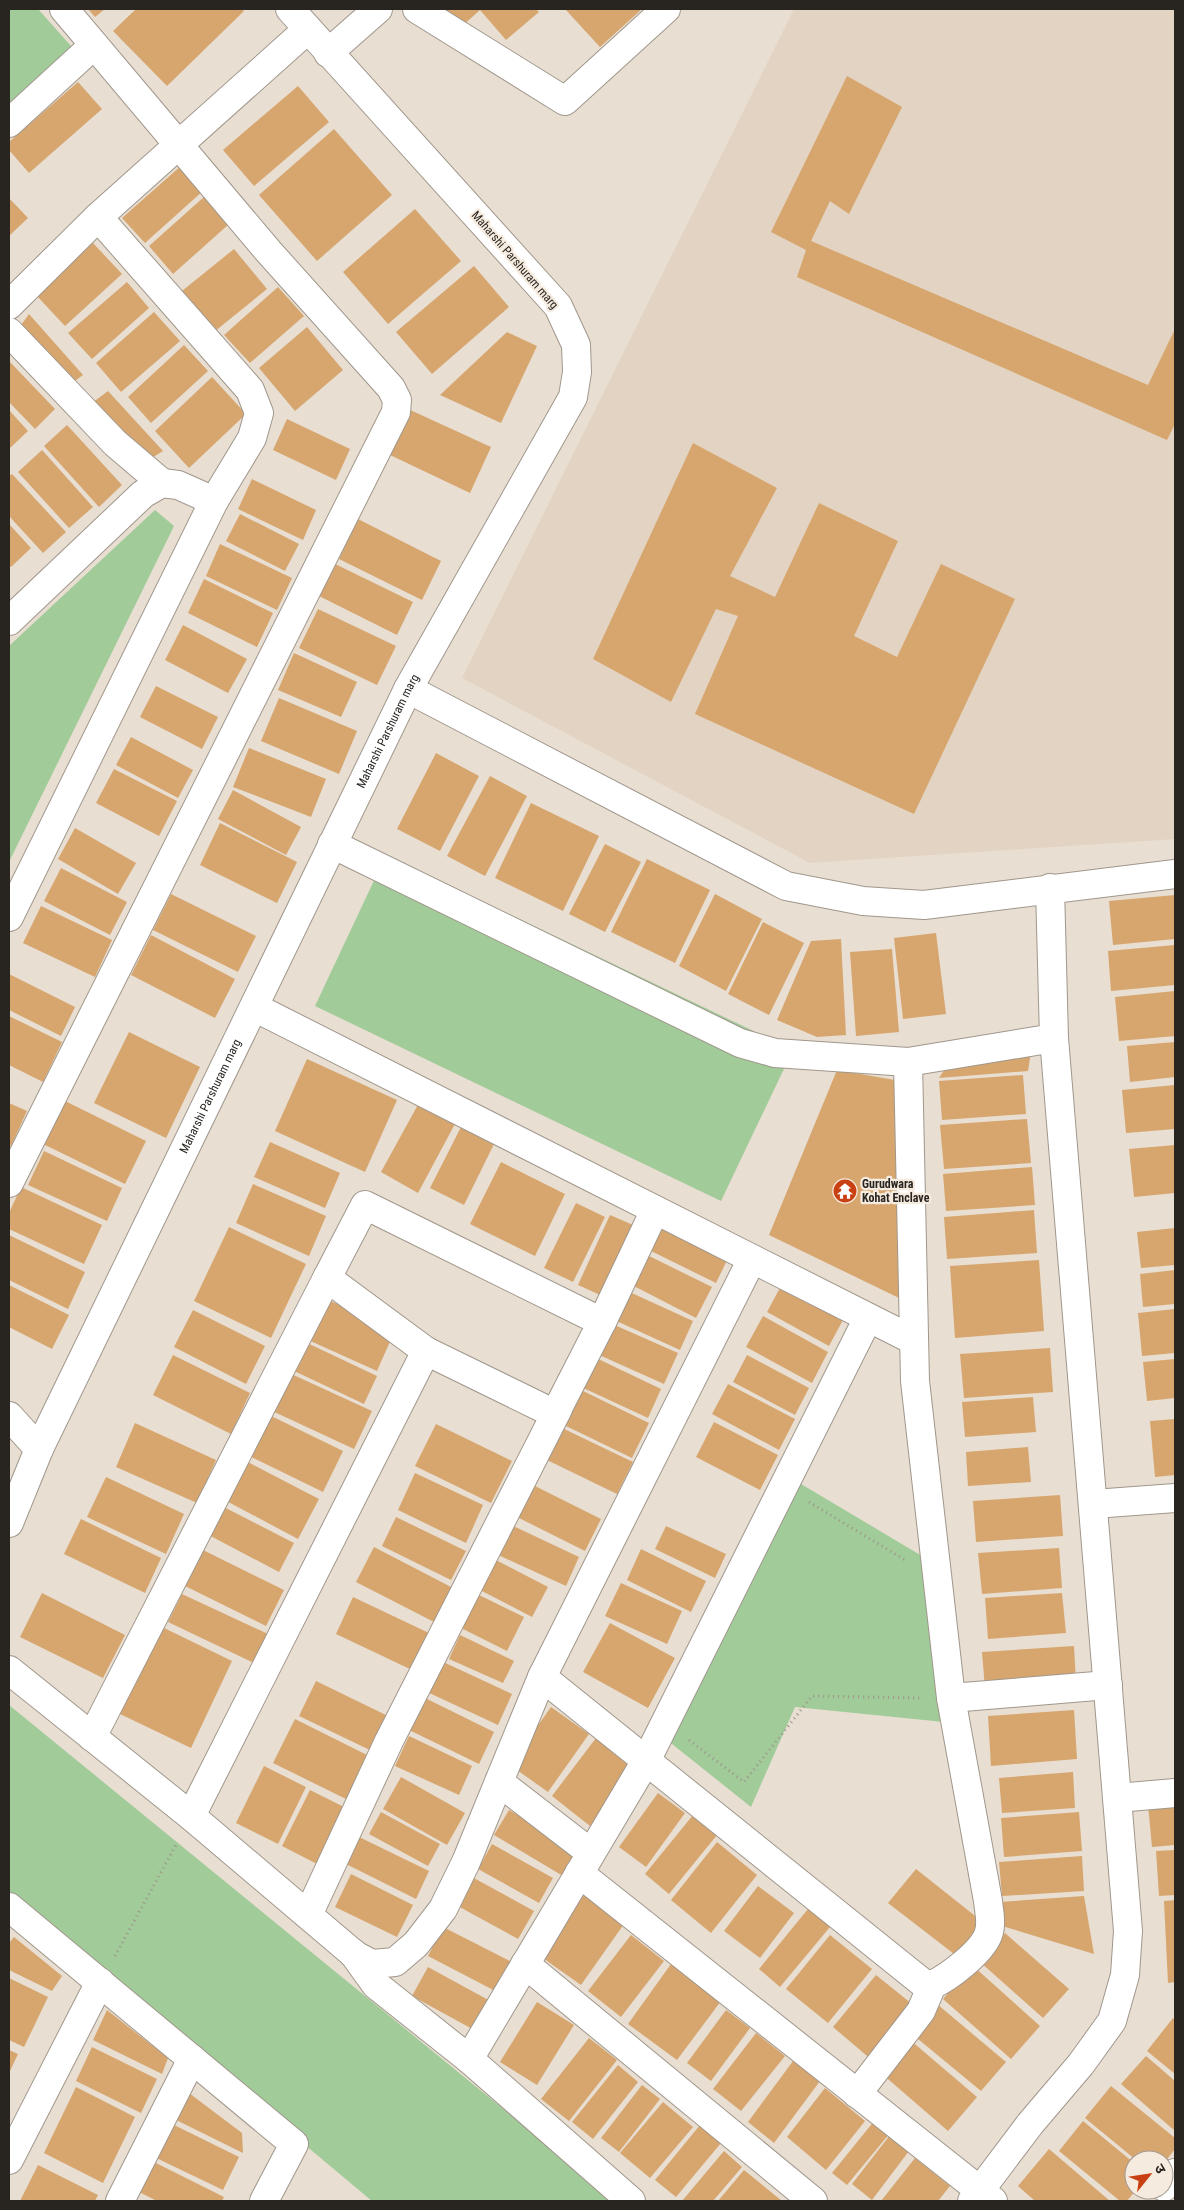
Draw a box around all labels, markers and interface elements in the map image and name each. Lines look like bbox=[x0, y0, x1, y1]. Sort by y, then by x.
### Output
street label: Maharshi Parshuram marg bbox=[469, 208, 561, 312]
street label: Maharshi Parshuram marg bbox=[354, 672, 422, 790]
street label: Maharshi Parshuram marg bbox=[177, 1037, 244, 1156]
place label: Gurudwara Kohat Enclave bbox=[862, 1177, 930, 1205]
temple icon: Gurudwara Kohat Enclave bbox=[832, 1178, 858, 1204]
north arrow bbox=[1124, 2150, 1174, 2200]
text: उ bbox=[1151, 2161, 1170, 2177]

